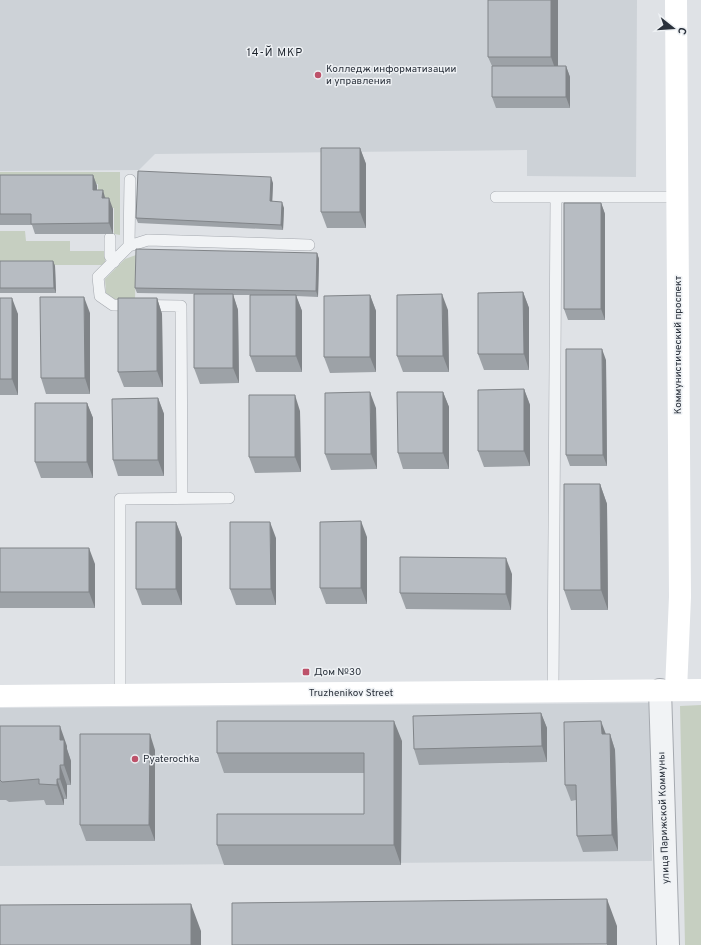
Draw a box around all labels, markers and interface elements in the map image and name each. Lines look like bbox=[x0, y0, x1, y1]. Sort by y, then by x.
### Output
north arrow bbox=[653, 8, 693, 48]
text: С bbox=[674, 25, 689, 36]
district label: 14-Й МКР bbox=[247, 45, 303, 60]
place label: Колледж информатизации и управления bbox=[326, 63, 456, 88]
marker: Колледж информатизации и управления bbox=[313, 70, 323, 80]
street label: Коммунистический проспект bbox=[672, 275, 685, 414]
place label: Дом №30 bbox=[314, 666, 361, 679]
marker: Дом №30 bbox=[301, 667, 311, 677]
street label: Truzhenikov Street bbox=[309, 687, 393, 700]
street label: улица Парижской Коммуны bbox=[655, 752, 673, 884]
place label: Pyaterochka bbox=[143, 753, 199, 766]
marker: Pyaterochka bbox=[130, 754, 140, 764]

